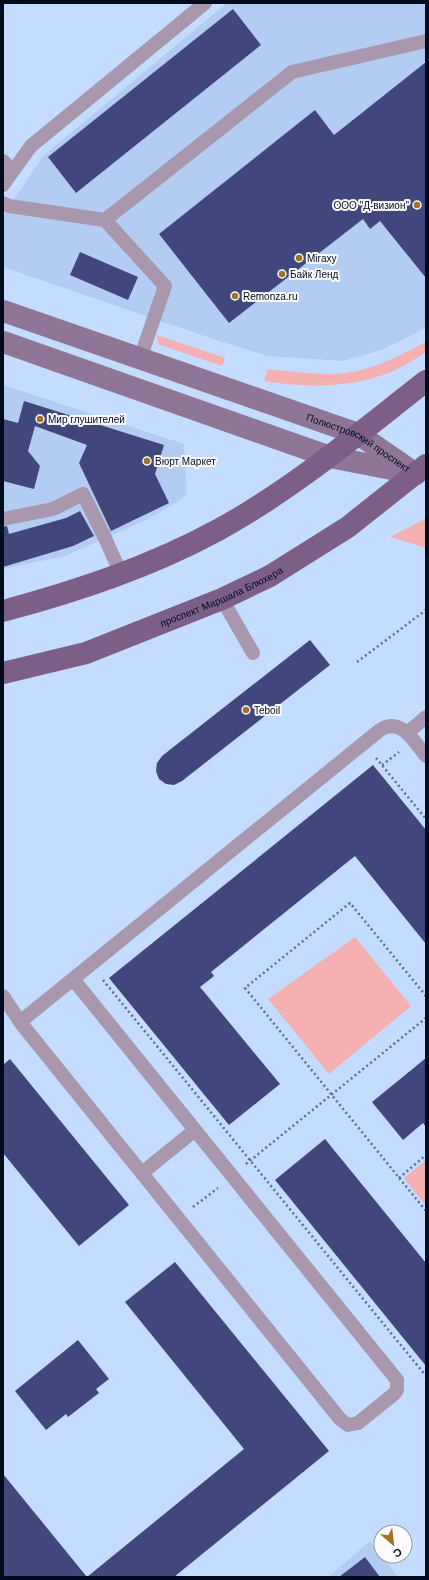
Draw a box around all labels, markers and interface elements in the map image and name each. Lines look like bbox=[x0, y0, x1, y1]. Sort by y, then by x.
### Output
place label: ООО "Д-визион" bbox=[334, 200, 409, 211]
marker: ООО "Д-визион" bbox=[412, 200, 422, 210]
marker: Miraxy bbox=[294, 253, 304, 263]
place label: Miraxy bbox=[307, 253, 336, 264]
marker: Байк Ленд bbox=[277, 269, 287, 279]
place label: Байк Ленд bbox=[290, 269, 339, 280]
marker: Remonza.ru bbox=[230, 291, 240, 301]
place label: Remonza.ru bbox=[243, 291, 297, 302]
street label: Полюстровский проспект bbox=[305, 412, 413, 475]
marker: Мир глушителей bbox=[35, 414, 45, 424]
place label: Мир глушителей bbox=[48, 414, 125, 425]
marker: Вюрт Маркет bbox=[142, 456, 152, 466]
place label: Вюрт Маркет bbox=[155, 456, 216, 467]
street label: проспект Маршала Блюхера bbox=[159, 564, 285, 629]
marker: Teboil bbox=[241, 705, 251, 715]
place label: Teboil bbox=[254, 705, 280, 716]
north arrow bbox=[373, 1524, 413, 1564]
text: С bbox=[391, 1546, 404, 1560]

